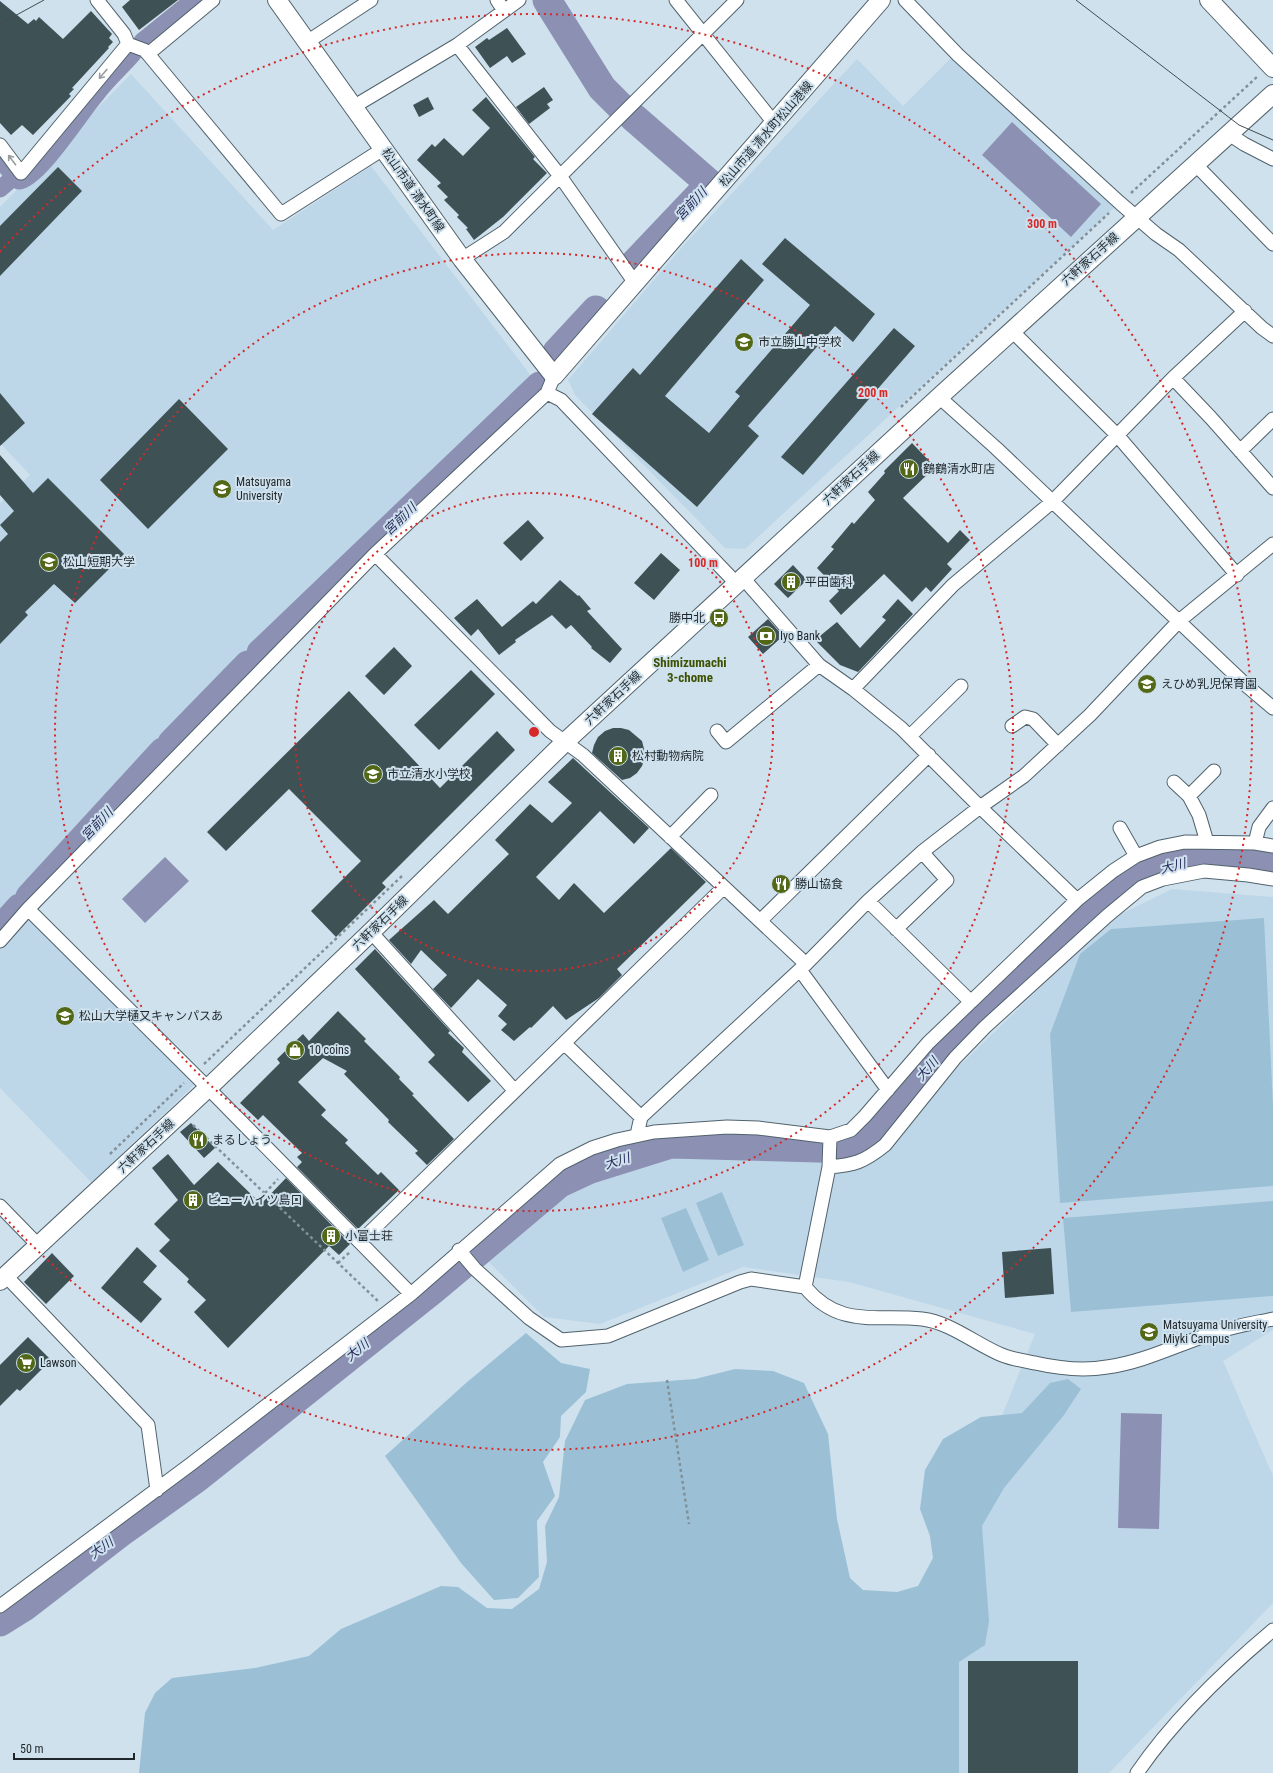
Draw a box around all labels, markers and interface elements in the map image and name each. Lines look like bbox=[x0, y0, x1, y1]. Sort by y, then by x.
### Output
one-way arrow bbox=[99, 69, 108, 80]
street label: 松山市道 清水町松山港線 bbox=[717, 79, 815, 189]
street label: 松山市道 清水町線 bbox=[379, 146, 447, 234]
one-way arrow bbox=[7, 155, 16, 166]
water label: 宮前川 bbox=[672, 183, 711, 223]
text: 300 m bbox=[1027, 217, 1057, 231]
street label: 六軒家石手線 bbox=[1059, 230, 1121, 288]
school or university icon: 市立勝山中学校 bbox=[733, 331, 755, 353]
place label: 市立勝山中学校 bbox=[758, 335, 842, 349]
text: 200 m bbox=[858, 386, 888, 400]
street label: 六軒家石手線 bbox=[820, 448, 882, 508]
restaurant icon: 鶴鶴清水町店 bbox=[898, 458, 920, 480]
place label: 鶴鶴清水町店 bbox=[923, 462, 995, 476]
place label: Matsuyama University bbox=[236, 475, 291, 503]
school or university icon: Matsuyama University bbox=[211, 478, 233, 500]
water label: 宮前川 bbox=[381, 499, 421, 538]
school or university icon: 松山短期大学 bbox=[38, 551, 60, 573]
place label: 松山短期大学 bbox=[63, 555, 135, 569]
text: 100 m bbox=[688, 556, 718, 570]
building icon: 平田歯科 bbox=[780, 571, 802, 593]
place label: 平田歯科 bbox=[805, 575, 853, 589]
bus stop icon: 勝中北 bbox=[708, 607, 730, 629]
place label: 勝中北 bbox=[669, 611, 705, 625]
bank icon: Iyo Bank bbox=[755, 625, 777, 647]
place label: Iyo Bank bbox=[780, 629, 821, 643]
district label: Shimizumachi 3-chome bbox=[653, 655, 727, 685]
street label: 六軒家石手線 bbox=[582, 668, 644, 728]
school or university icon: えひめ乳児保育園 bbox=[1136, 673, 1158, 695]
place label: えひめ乳児保育園 bbox=[1161, 677, 1257, 691]
centre of rings bbox=[527, 725, 541, 739]
building icon: 松村動物病院 bbox=[607, 745, 629, 767]
place label: 松村動物病院 bbox=[632, 749, 704, 763]
school or university icon: 市立清水小学校 bbox=[362, 763, 384, 785]
place label: 市立清水小学校 bbox=[387, 767, 471, 781]
water label: 宮前川 bbox=[78, 803, 117, 843]
water label: 大川 bbox=[1159, 855, 1189, 876]
restaurant icon: 勝山協食 bbox=[770, 873, 792, 895]
place label: 勝山協食 bbox=[795, 877, 843, 891]
street label: 六軒家石手線 bbox=[349, 893, 411, 953]
school or university icon: 松山大学樋又キャンパスあ bbox=[54, 1005, 76, 1027]
place label: 松山大学樋又キャンパスあ bbox=[79, 1009, 223, 1023]
shop icon: 10 coins bbox=[284, 1039, 306, 1061]
place label: 10 coins bbox=[309, 1043, 349, 1057]
water label: 大川 bbox=[913, 1053, 942, 1084]
street label: 六軒家石手線 bbox=[115, 1116, 177, 1176]
restaurant icon: まるしょう bbox=[187, 1129, 209, 1151]
place label: まるしょう bbox=[212, 1133, 272, 1147]
water label: 大川 bbox=[602, 1149, 634, 1172]
building icon: ビューハイツ島口 bbox=[182, 1189, 204, 1211]
place label: ビューハイツ島口 bbox=[207, 1193, 303, 1207]
building icon: 小富士荘 bbox=[320, 1225, 342, 1247]
place label: 小富士荘 bbox=[345, 1229, 393, 1243]
place label: Matsuyama University Miyki Campus bbox=[1163, 1318, 1267, 1346]
school or university icon: Matsuyama University Miyki Campus bbox=[1138, 1321, 1160, 1343]
water label: 大川 bbox=[342, 1335, 373, 1364]
supermarket icon: Lawson bbox=[15, 1352, 37, 1374]
place label: Lawson bbox=[40, 1356, 77, 1370]
water label: 大川 bbox=[86, 1533, 118, 1562]
scale bar bbox=[14, 1735, 134, 1761]
text: 50 m bbox=[20, 1742, 44, 1756]

